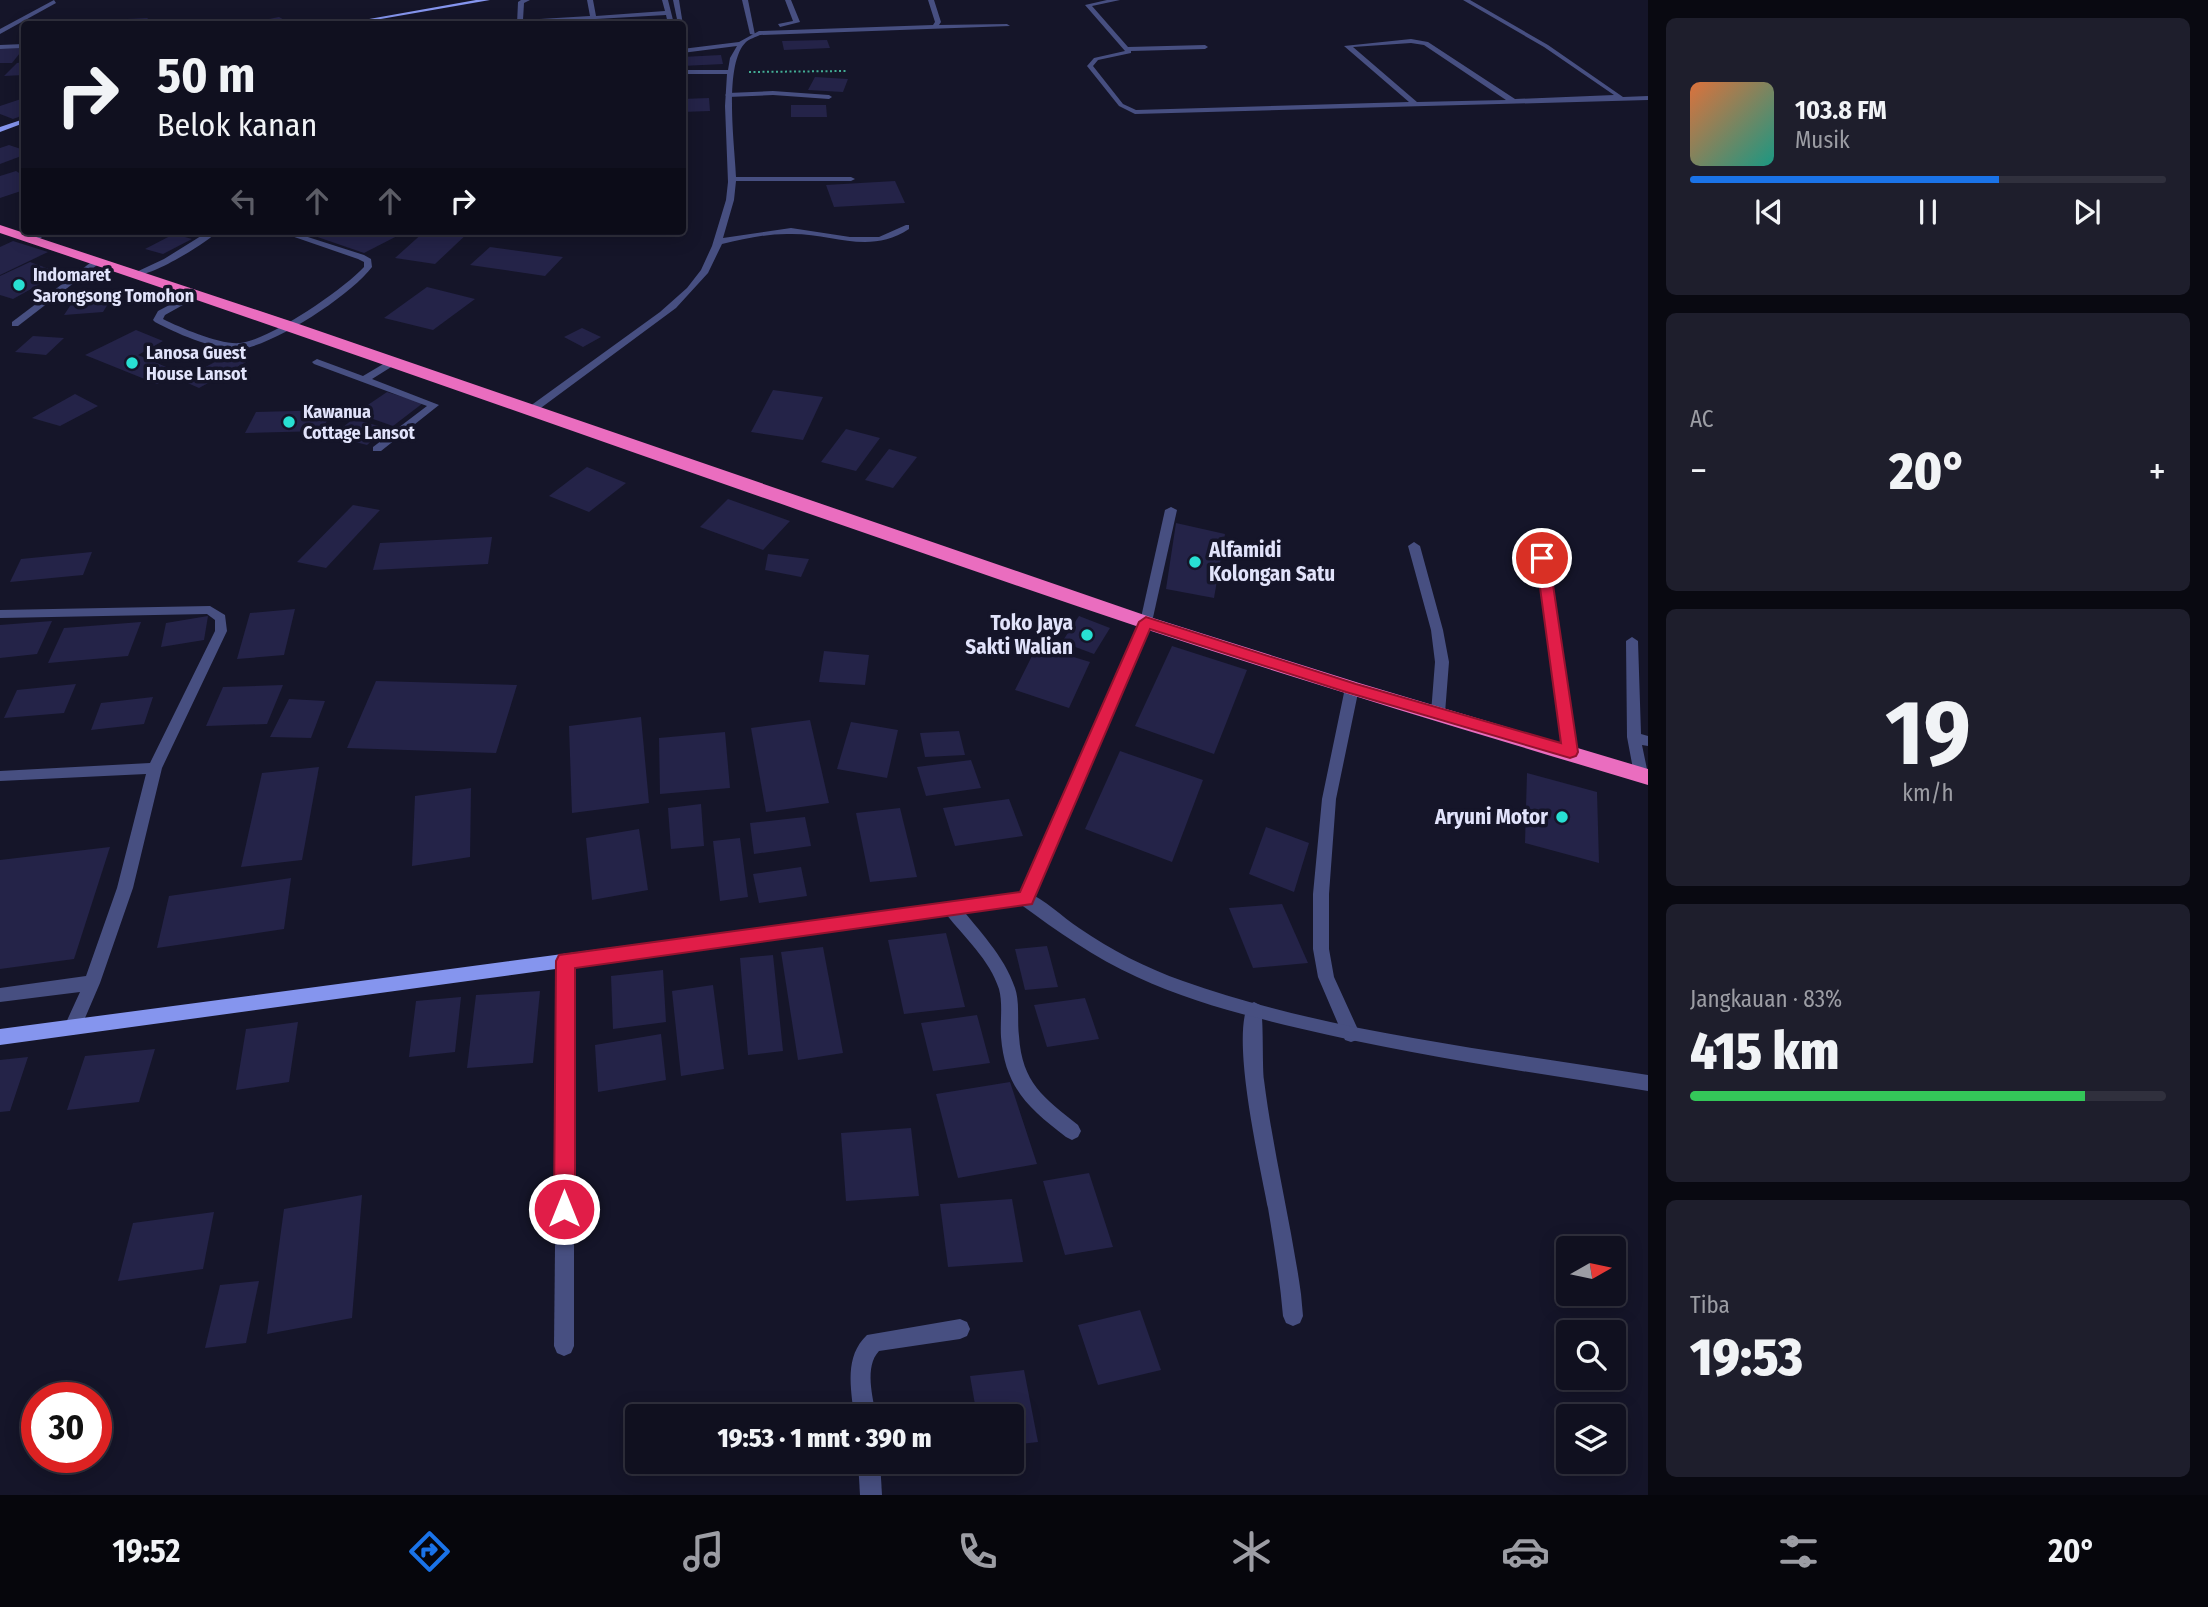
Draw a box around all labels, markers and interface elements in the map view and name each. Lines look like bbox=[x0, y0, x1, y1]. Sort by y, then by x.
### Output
text: 50 m bbox=[157, 46, 255, 105]
icon: right bbox=[42, 49, 133, 140]
text: 103.8 FM bbox=[1795, 95, 1887, 126]
text: Belok kanan bbox=[157, 106, 317, 144]
text: Musik bbox=[1795, 126, 1850, 154]
icon: left bbox=[225, 182, 263, 220]
icon: ahead bbox=[298, 182, 336, 220]
icon: ahead bbox=[371, 182, 409, 220]
icon: right bbox=[444, 182, 482, 220]
icon: previous bbox=[1750, 193, 1788, 231]
icon: pause bbox=[1909, 193, 1947, 231]
icon: next bbox=[2068, 193, 2106, 231]
place label: Indomaret Sarongsong Tomohon bbox=[33, 264, 194, 307]
marker: Indomaret Sarongsong Tomohon bbox=[11, 277, 27, 293]
place label: Lanosa Guest House Lansot bbox=[146, 342, 248, 385]
marker: Lanosa Guest House Lansot bbox=[124, 355, 140, 371]
place label: Kawanua Cottage Lansot bbox=[303, 401, 416, 444]
text: AC bbox=[1690, 405, 1714, 433]
marker: Kawanua Cottage Lansot bbox=[281, 414, 297, 430]
text: 20° bbox=[1889, 440, 1967, 503]
text: − bbox=[1690, 448, 1707, 494]
text: + bbox=[2149, 448, 2166, 494]
pin bbox=[1512, 528, 1572, 588]
place label: Alfamidi Kolongan Satu bbox=[1208, 537, 1335, 587]
icon: arrive bbox=[1523, 539, 1561, 577]
marker: Alfamidi Kolongan Satu bbox=[1187, 554, 1203, 570]
place label: Toko Jaya Sakti Walian bbox=[965, 610, 1073, 660]
marker: Toko Jaya Sakti Walian bbox=[1079, 627, 1095, 643]
text: 19 bbox=[1885, 679, 1971, 788]
text: km/h bbox=[1902, 779, 1954, 807]
place label: Aryuni Motor bbox=[1434, 804, 1548, 830]
marker: Aryuni Motor bbox=[1554, 809, 1570, 825]
text: Jangkauan · 83% bbox=[1690, 985, 1842, 1013]
text: 415 km bbox=[1690, 1020, 1839, 1083]
position arrow bbox=[527, 1172, 601, 1246]
north arrow bbox=[1556, 1236, 1626, 1306]
map controls bbox=[1556, 1236, 1626, 1474]
text: Tiba bbox=[1690, 1291, 1730, 1319]
button: search bbox=[1556, 1320, 1626, 1390]
text: 19:53 bbox=[1690, 1326, 1803, 1389]
speed limit sign: 30 bbox=[21, 1382, 112, 1473]
button: layers bbox=[1556, 1404, 1626, 1474]
text: 19:53 · 1 mnt · 390 m bbox=[718, 1423, 931, 1454]
icon: directions bbox=[405, 1527, 454, 1576]
icon: music bbox=[679, 1527, 728, 1576]
icon: phone bbox=[953, 1527, 1002, 1576]
icon: climate bbox=[1227, 1527, 1276, 1576]
icon: car bbox=[1501, 1527, 1550, 1576]
icon: filters bbox=[1774, 1527, 1823, 1576]
text: 19:52 bbox=[112, 1532, 180, 1570]
text: 20° bbox=[2048, 1532, 2096, 1570]

